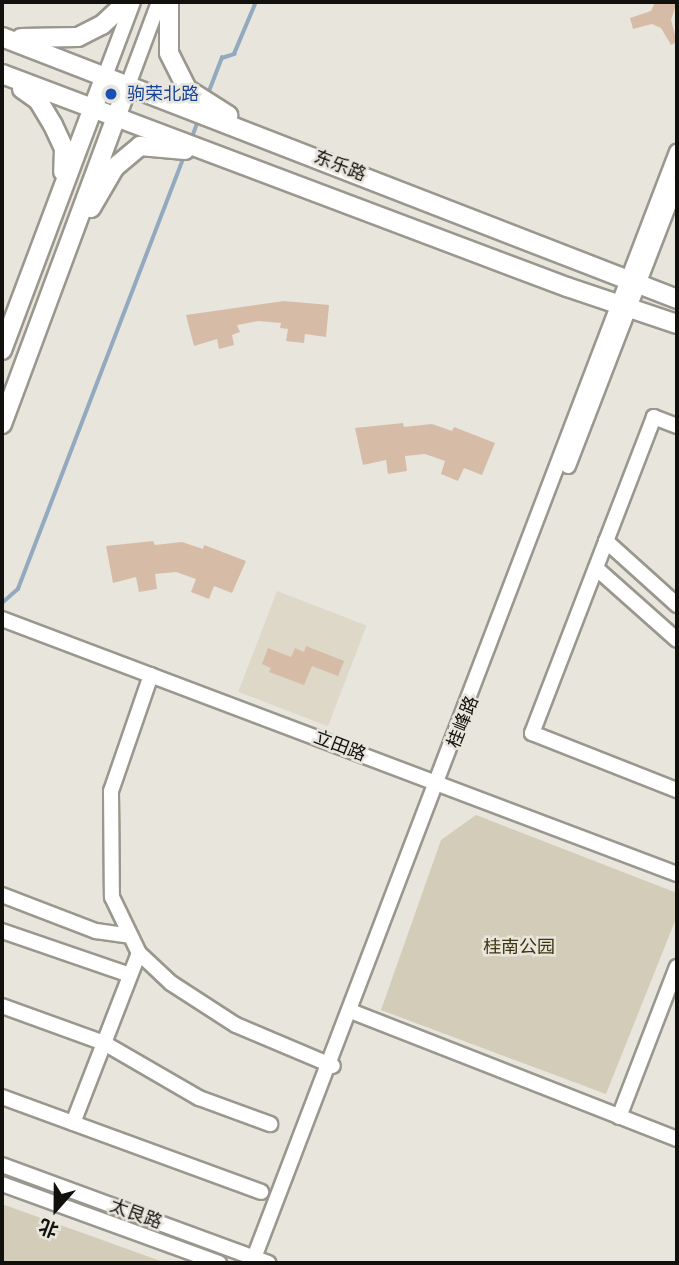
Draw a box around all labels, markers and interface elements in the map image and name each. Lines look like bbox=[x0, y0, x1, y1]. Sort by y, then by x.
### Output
place label: 驹荣北路 bbox=[127, 83, 199, 105]
marker: 驹荣北路 bbox=[101, 84, 121, 104]
street label: 东乐路 bbox=[311, 146, 369, 186]
street label: 桂峰路 bbox=[443, 693, 483, 751]
street label: 立田路 bbox=[311, 726, 369, 766]
park label: 桂南公园 bbox=[483, 936, 555, 958]
north arrow bbox=[21, 1174, 91, 1244]
street label: 太艮路 bbox=[107, 1195, 165, 1233]
text: 北 bbox=[34, 1212, 62, 1246]

